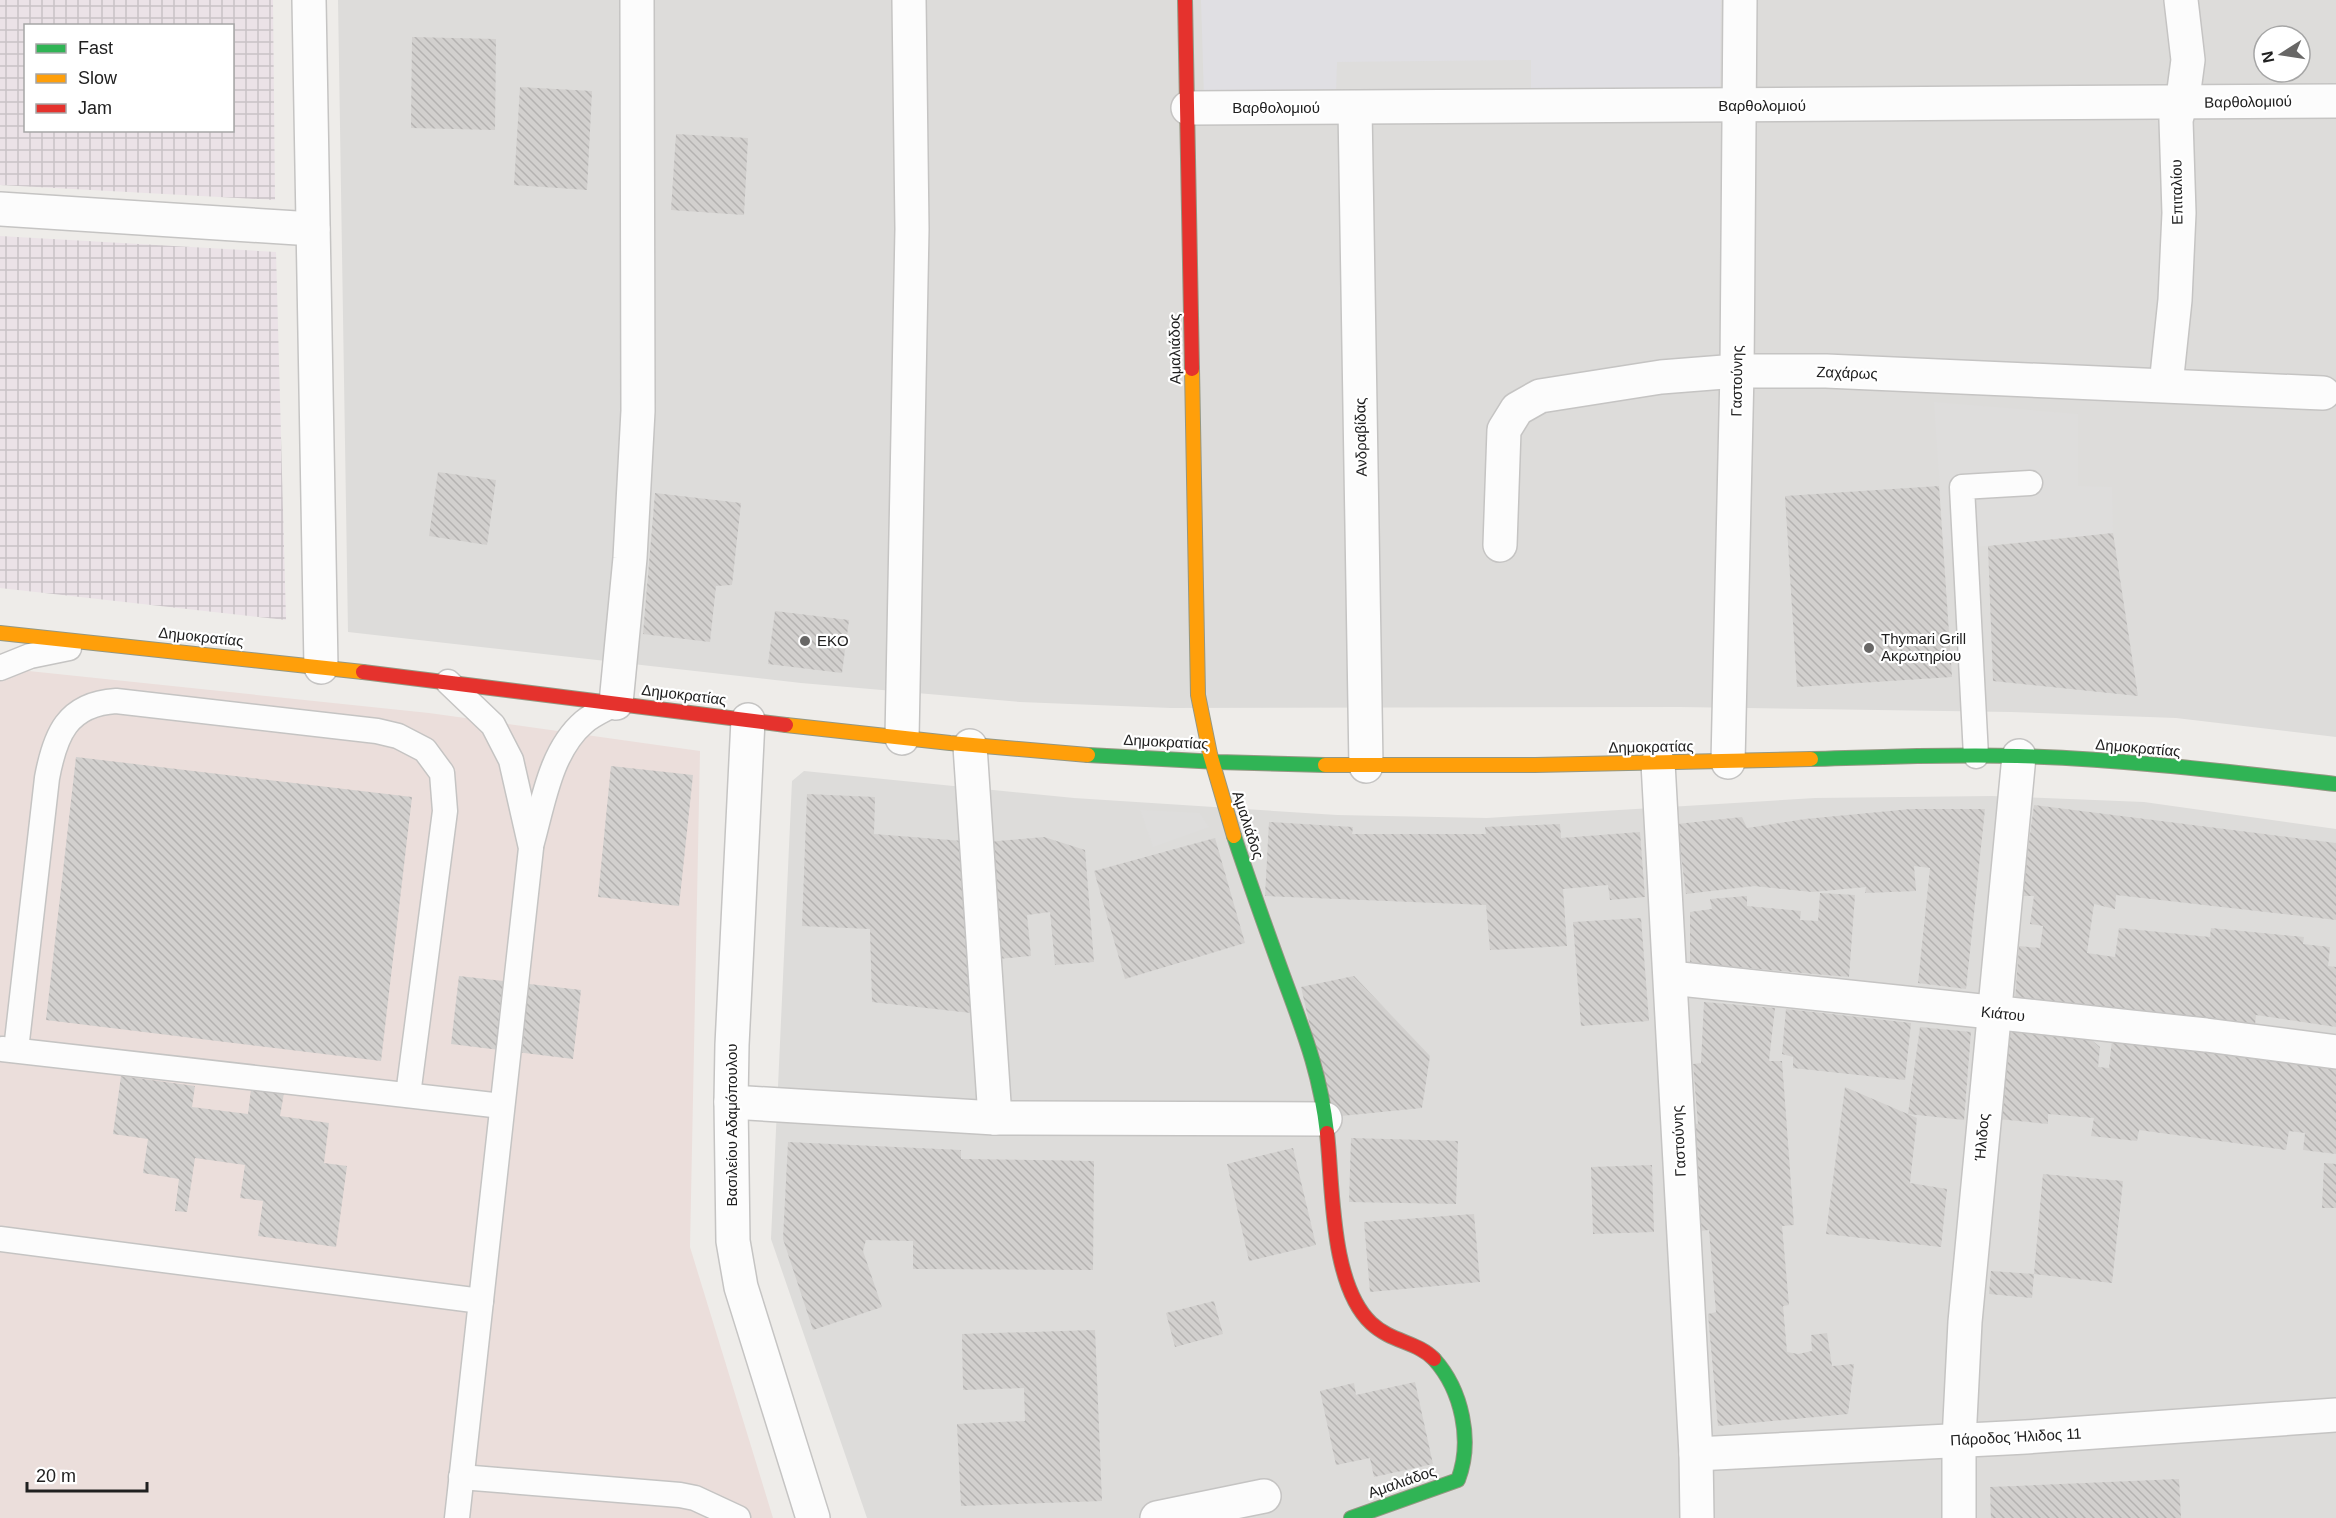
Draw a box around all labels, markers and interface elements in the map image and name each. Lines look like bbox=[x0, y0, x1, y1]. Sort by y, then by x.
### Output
legend bbox=[24, 24, 234, 132]
north arrow bbox=[2252, 24, 2312, 84]
text: Fast bbox=[78, 38, 113, 58]
text: N bbox=[2258, 50, 2277, 64]
text: Slow bbox=[78, 68, 118, 88]
street label: Βαρθολομιού bbox=[2204, 92, 2292, 111]
street label: Βαρθολομιού bbox=[1718, 97, 1806, 114]
text: Jam bbox=[78, 98, 112, 118]
street label: Βαρθολομιού bbox=[1232, 99, 1320, 116]
street label: Επιταλίου bbox=[2167, 159, 2186, 225]
street label: Αμαλιάδος bbox=[1165, 313, 1184, 385]
street label: Γαστούνης bbox=[1727, 345, 1746, 417]
street label: Ζαχάρως bbox=[1816, 363, 1878, 382]
street label: Ανδραβίδας bbox=[1351, 397, 1370, 477]
street label: Δημοκρατίας bbox=[158, 624, 244, 649]
place label: Thymari Grill Ακρωτηρίου bbox=[1881, 630, 1966, 664]
place label: EKO bbox=[817, 632, 849, 649]
marker: EKO bbox=[798, 634, 812, 648]
marker: Thymari Grill Ακρωτηρίου bbox=[1862, 641, 1876, 655]
street label: Δημοκρατίας bbox=[641, 681, 727, 708]
street label: Δημοκρατίας bbox=[1123, 731, 1209, 752]
street label: Δημοκρατίας bbox=[2095, 735, 2181, 760]
street label: Δημοκρατίας bbox=[1608, 737, 1694, 756]
street label: Αμαλιάδος bbox=[1229, 789, 1267, 861]
street label: Κιάτου bbox=[1980, 1003, 2026, 1024]
street label: Βασιλείου Αδαμόπουλου bbox=[723, 1044, 740, 1206]
street label: Γαστούνης bbox=[1668, 1105, 1689, 1177]
street label: Ήλιδος bbox=[1971, 1113, 1992, 1162]
street label: Πάροδος Ήλιδος 11 bbox=[1950, 1425, 2082, 1448]
scale bar bbox=[27, 1455, 147, 1493]
street label: Αμαλιάδος bbox=[1366, 1462, 1438, 1501]
text: 20 m bbox=[36, 1466, 76, 1486]

